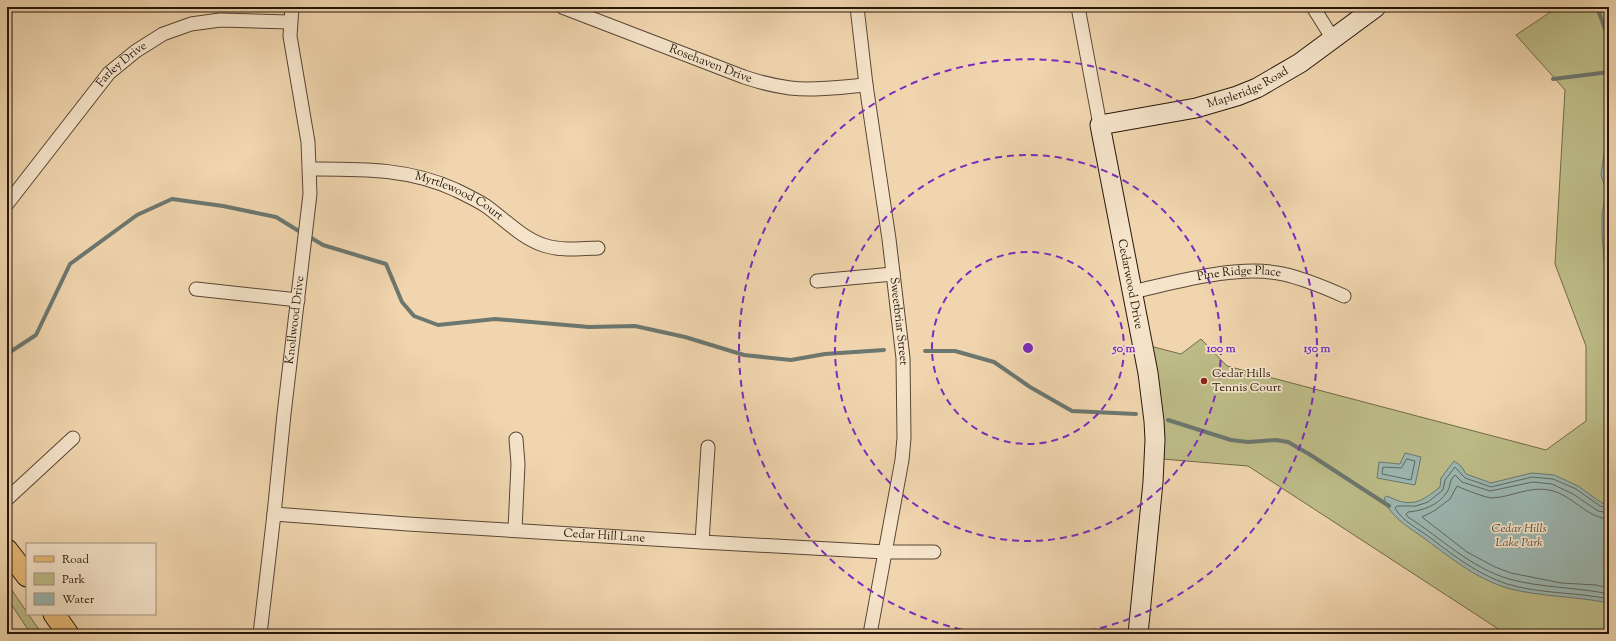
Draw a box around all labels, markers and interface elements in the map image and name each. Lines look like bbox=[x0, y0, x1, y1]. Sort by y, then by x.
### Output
street label: Farley Drive bbox=[92, 37, 151, 91]
street label: Rosehaven Drive bbox=[666, 40, 755, 88]
street label: Mapleridge Road bbox=[1205, 62, 1292, 113]
street label: Myrtlewood Court bbox=[413, 167, 507, 225]
street label: Cedarwood Drive bbox=[1112, 237, 1148, 331]
street label: Pine Ridge Place bbox=[1196, 262, 1283, 286]
street label: Knollwood Drive bbox=[281, 274, 309, 365]
street label: Sweetbriar Street bbox=[885, 276, 912, 366]
text: 50 m bbox=[1112, 340, 1136, 358]
text: 100 m bbox=[1205, 340, 1236, 358]
text: 150 m bbox=[1302, 340, 1331, 358]
centre of rings bbox=[1021, 341, 1035, 355]
place label: Cedar Hills Tennis Court bbox=[1212, 365, 1281, 397]
marker: Cedar Hills Tennis Court bbox=[1199, 376, 1209, 386]
park label: Cedar Hills Lake Park bbox=[1491, 520, 1547, 552]
street label: Cedar Hill Lane bbox=[563, 525, 646, 548]
legend bbox=[26, 543, 156, 615]
text: Road bbox=[62, 551, 89, 569]
text: Park bbox=[62, 571, 85, 589]
text: Water bbox=[62, 591, 95, 609]

